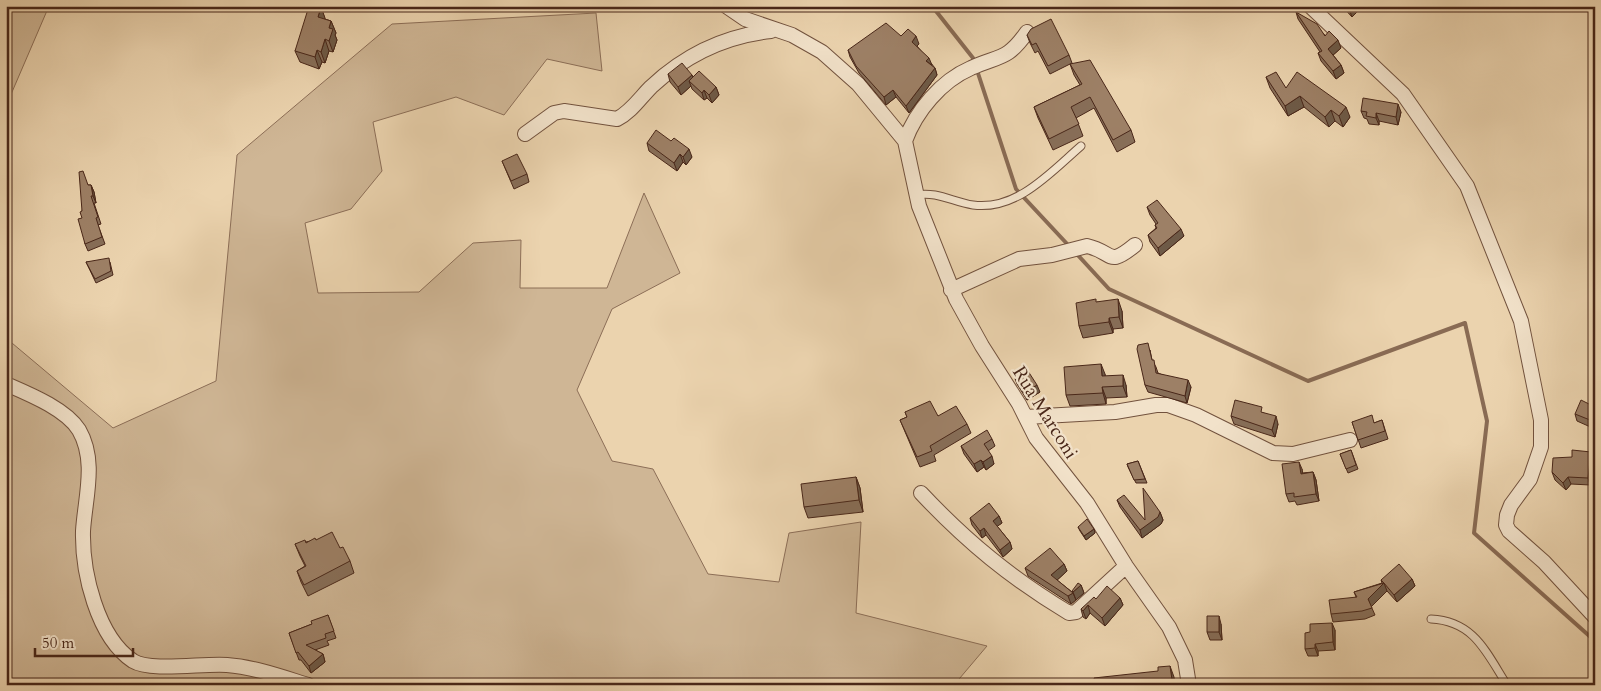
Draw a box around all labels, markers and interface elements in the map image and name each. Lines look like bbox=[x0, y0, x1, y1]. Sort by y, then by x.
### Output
street label: Rua Marconi bbox=[1006, 361, 1084, 464]
scale bar bbox=[35, 626, 132, 658]
text: 50 m bbox=[42, 633, 74, 653]

